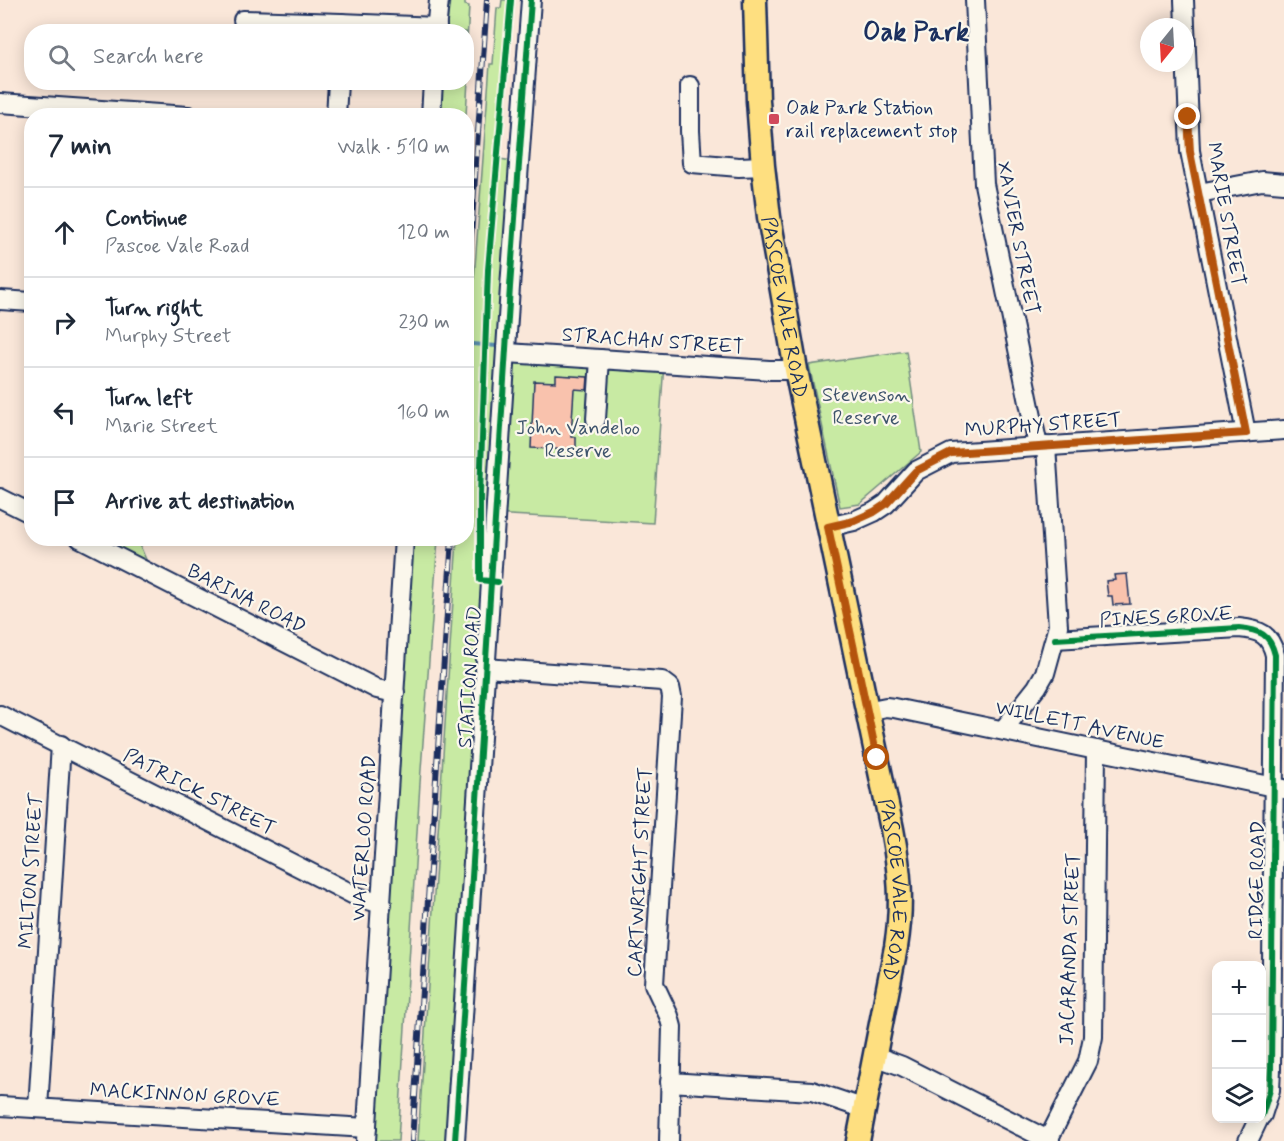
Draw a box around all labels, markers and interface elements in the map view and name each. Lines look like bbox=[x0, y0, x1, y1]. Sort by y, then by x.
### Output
district label: Oak Park bbox=[863, 16, 969, 50]
north arrow bbox=[1140, 18, 1194, 72]
search box bbox=[24, 24, 474, 90]
icon: search bbox=[45, 41, 78, 74]
text: Search here bbox=[93, 43, 204, 71]
place label: Oak Park Station rail replacement stop bbox=[786, 95, 958, 145]
route end bbox=[1174, 103, 1200, 129]
marker: Oak Park Station rail replacement stop bbox=[767, 112, 781, 126]
text: 7 min bbox=[48, 130, 112, 164]
text: Walk · 510 m bbox=[337, 134, 450, 161]
street label: MARIE STREET bbox=[1200, 140, 1251, 288]
street label: XAVIER STREET bbox=[989, 159, 1046, 317]
text: Continue bbox=[105, 205, 187, 233]
street label: PASCOE VALE ROAD bbox=[754, 214, 813, 400]
icon: ahead bbox=[48, 216, 81, 249]
text: 120 m bbox=[397, 219, 450, 246]
text: Pascoe Vale Road bbox=[105, 233, 249, 260]
text: Turn right bbox=[105, 295, 203, 323]
icon: right bbox=[48, 306, 81, 339]
text: 230 m bbox=[398, 309, 450, 336]
street label: STRACHAN STREET bbox=[561, 322, 745, 361]
text: Murphy Street bbox=[105, 323, 231, 350]
park label: Stevenson Reserve bbox=[822, 382, 910, 432]
text: Turn left bbox=[105, 385, 193, 413]
icon: left bbox=[48, 396, 81, 429]
text: 160 m bbox=[397, 399, 450, 426]
street label: MURPHY STREET bbox=[964, 407, 1123, 444]
text: Marie Street bbox=[105, 413, 218, 440]
park label: John Vandeloo Reserve bbox=[516, 415, 640, 465]
icon: arrive bbox=[48, 486, 81, 519]
text: Arrive at destination bbox=[105, 488, 295, 516]
street label: BARINA ROAD bbox=[182, 558, 310, 641]
street label: PINES GROVE bbox=[1099, 601, 1233, 634]
street label: STATION ROAD bbox=[452, 605, 489, 749]
street label: WILLETT AVENUE bbox=[993, 694, 1167, 757]
street label: PATRICK STREET bbox=[119, 742, 280, 842]
route start bbox=[863, 744, 889, 770]
street label: WATERLOO ROAD bbox=[345, 754, 384, 922]
street label: CARTWRIGHT STREET bbox=[622, 766, 659, 978]
street label: MILTON STREET bbox=[13, 791, 50, 950]
street label: PASCOE VALE ROAD bbox=[871, 796, 912, 983]
street label: RIDGE ROAD bbox=[1243, 821, 1272, 940]
street label: JACARANDA STREET bbox=[1054, 852, 1087, 1046]
map controls bbox=[1212, 961, 1266, 1123]
button: + bbox=[1212, 961, 1266, 1015]
button: − bbox=[1212, 1015, 1266, 1069]
button: layers bbox=[1212, 1069, 1266, 1123]
street label: MACKINNON GROVE bbox=[89, 1077, 281, 1114]

